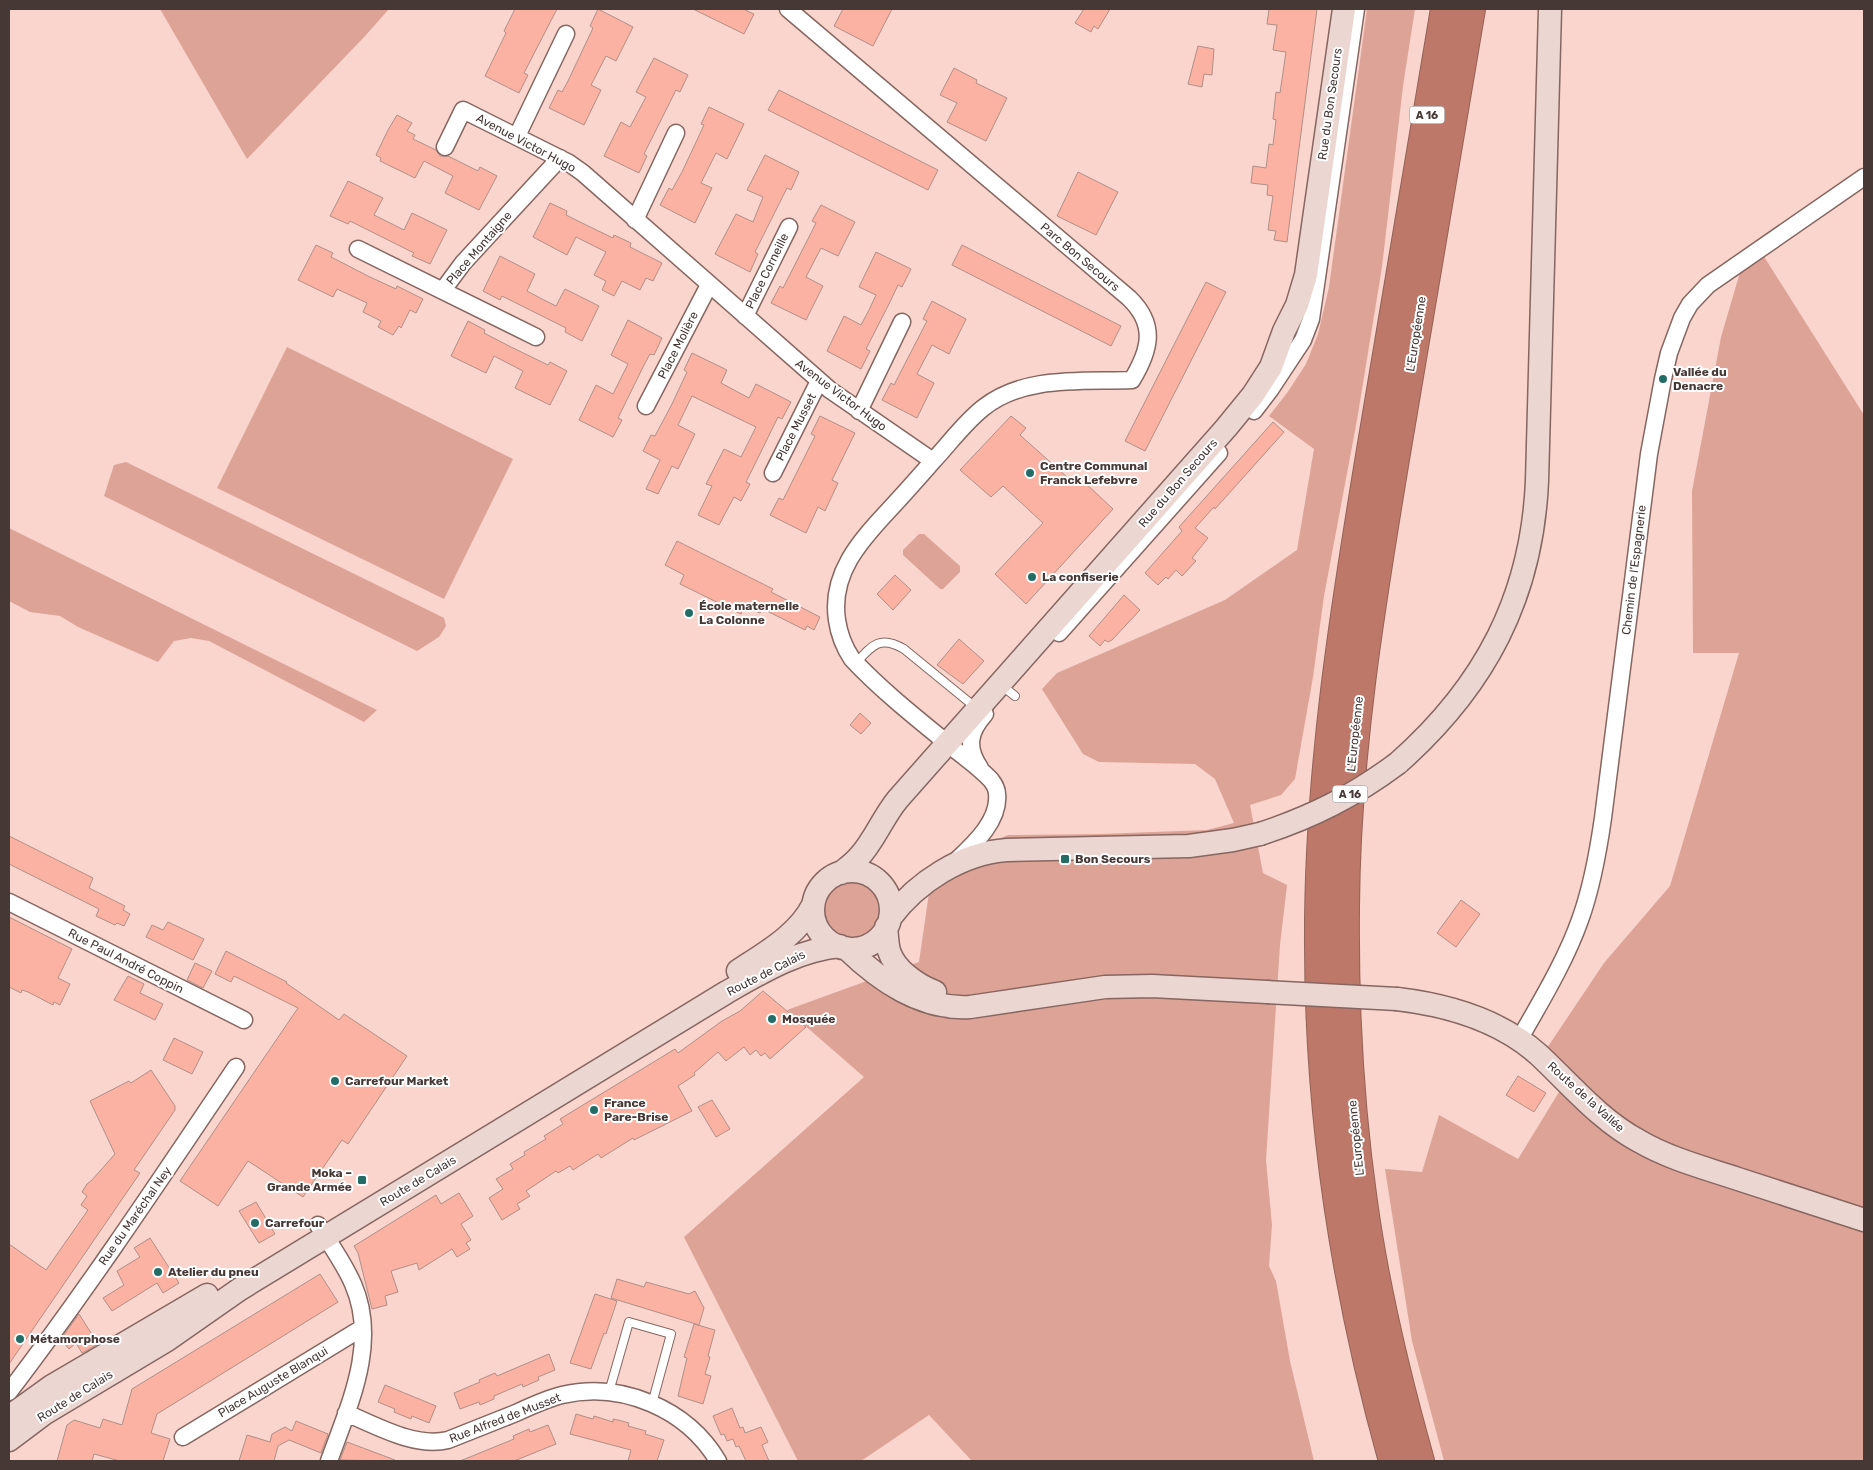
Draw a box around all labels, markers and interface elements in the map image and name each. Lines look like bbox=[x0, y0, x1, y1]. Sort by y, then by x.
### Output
street label: Rue du Bon Secours bbox=[1315, 47, 1345, 161]
road number: A 16 bbox=[1410, 106, 1444, 124]
street label: Avenue Victor Hugo bbox=[474, 111, 578, 175]
street label: Place Montaigne bbox=[443, 208, 515, 288]
street label: Parc Bon Secours bbox=[1038, 220, 1122, 294]
street label: Place Corneille bbox=[743, 231, 791, 311]
street label: L'Européenne bbox=[1403, 295, 1429, 372]
street label: Place Molière bbox=[655, 309, 701, 381]
street label: Avenue Victor Hugo bbox=[793, 356, 889, 434]
place label: Vallée du Denacre bbox=[1673, 365, 1727, 393]
marker: Vallée du Denacre bbox=[1657, 373, 1669, 385]
street label: Place Musset bbox=[773, 391, 819, 463]
street label: Rue du Bon Secours bbox=[1136, 436, 1220, 530]
place label: Centre Communal Franck Lefebvre bbox=[1040, 459, 1148, 487]
marker: Centre Communal Franck Lefebvre bbox=[1024, 467, 1036, 479]
street label: Chemin de l'Espagnerie bbox=[1619, 504, 1649, 636]
place label: La confiserie bbox=[1042, 570, 1119, 584]
marker: La confiserie bbox=[1026, 571, 1038, 583]
place label: École maternelle La Colonne bbox=[699, 599, 799, 627]
marker: École maternelle La Colonne bbox=[683, 607, 695, 619]
street label: L'Européenne bbox=[1344, 695, 1366, 772]
road number: A 16 bbox=[1332, 786, 1368, 802]
place label: Bon Secours bbox=[1075, 852, 1151, 866]
marker: Bon Secours bbox=[1059, 853, 1071, 865]
street label: Rue Paul André Coppin bbox=[66, 926, 186, 996]
street label: Route de Calais bbox=[724, 947, 808, 999]
place label: Mosquée bbox=[782, 1012, 835, 1026]
marker: Mosquée bbox=[766, 1013, 778, 1025]
street label: Route de la Vallée bbox=[1545, 1059, 1627, 1135]
place label: Carrefour Market bbox=[345, 1074, 449, 1088]
marker: Carrefour Market bbox=[329, 1075, 341, 1087]
place label: France Pare-Brise bbox=[604, 1096, 668, 1124]
street label: L'Européenne bbox=[1345, 1099, 1367, 1176]
marker: France Pare-Brise bbox=[588, 1104, 600, 1116]
street label: Route de Calais bbox=[377, 1153, 459, 1209]
street label: Rue du Maréchal Ney bbox=[96, 1164, 175, 1268]
place label: Moka – Grande Armée bbox=[267, 1166, 352, 1194]
marker: Moka – Grande Armée bbox=[356, 1174, 368, 1186]
place label: Carrefour bbox=[265, 1216, 325, 1230]
marker: Carrefour bbox=[249, 1217, 261, 1229]
place label: Atelier du pneu bbox=[168, 1265, 259, 1279]
marker: Atelier du pneu bbox=[152, 1266, 164, 1278]
place label: Métamorphose bbox=[30, 1332, 120, 1346]
marker: Métamorphose bbox=[14, 1333, 26, 1345]
street label: Place Auguste Blanqui bbox=[216, 1344, 330, 1420]
street label: Route de Calais bbox=[35, 1367, 115, 1425]
street label: Rue Alfred de Musset bbox=[447, 1390, 563, 1446]

